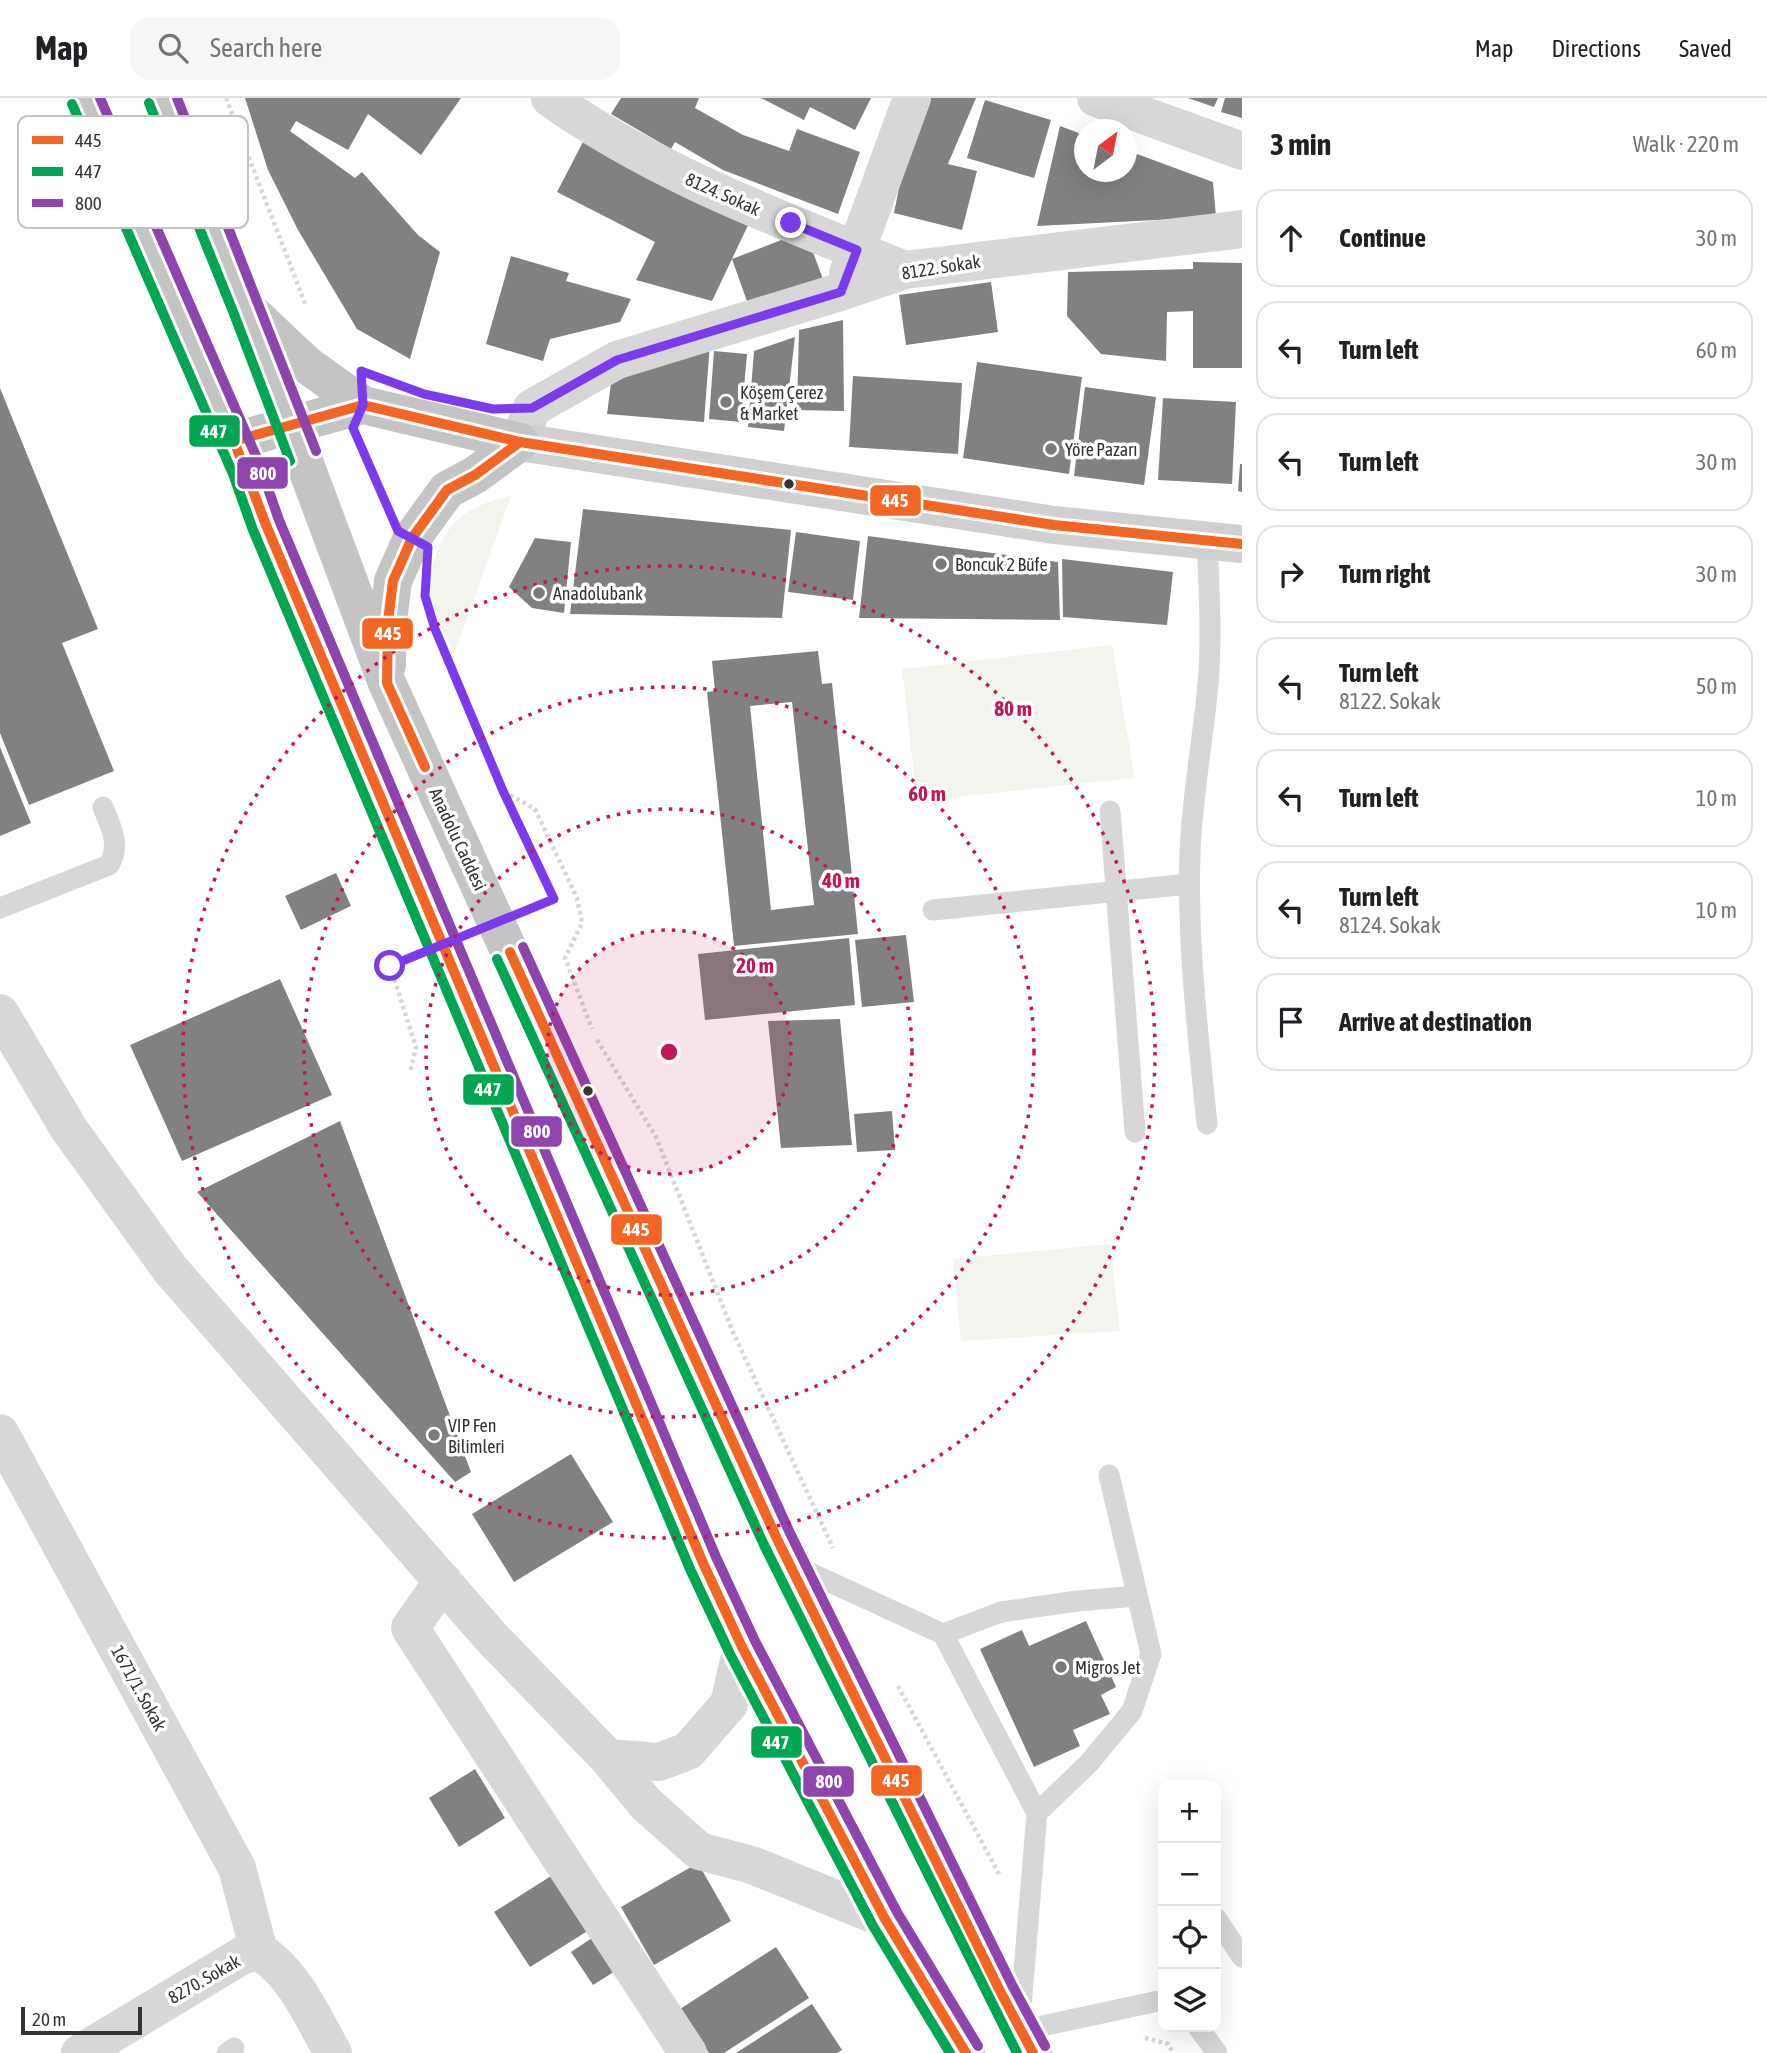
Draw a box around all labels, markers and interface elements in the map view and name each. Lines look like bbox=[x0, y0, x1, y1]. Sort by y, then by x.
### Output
search box bbox=[130, 17, 620, 80]
text: Map bbox=[35, 29, 88, 67]
icon: search bbox=[154, 29, 192, 67]
text: Search here bbox=[210, 33, 322, 63]
text: Map bbox=[1475, 35, 1513, 62]
text: Directions bbox=[1551, 35, 1641, 62]
text: Saved bbox=[1679, 35, 1732, 62]
legend bbox=[18, 116, 248, 228]
north arrow bbox=[1074, 119, 1137, 182]
text: 3 min bbox=[1270, 127, 1331, 161]
text: 445 bbox=[75, 129, 102, 151]
text: Walk · 220 m bbox=[1633, 131, 1739, 157]
text: 447 bbox=[75, 160, 102, 182]
street label: 8124. Sokak bbox=[682, 168, 764, 220]
text: 800 bbox=[75, 192, 102, 214]
route end bbox=[775, 207, 806, 238]
icon: ahead bbox=[1272, 219, 1310, 257]
text: Continue bbox=[1339, 223, 1426, 253]
text: 30 m bbox=[1696, 225, 1737, 251]
street label: 8122. Sokak bbox=[900, 250, 982, 284]
icon: left bbox=[1272, 331, 1310, 369]
text: Turn left bbox=[1339, 335, 1419, 365]
text: 60 m bbox=[1696, 337, 1737, 363]
place label: Köşem Çerez & Market bbox=[740, 382, 824, 424]
marker: Köşem Çerez & Market bbox=[718, 394, 734, 410]
line badge: 447 bbox=[188, 414, 241, 448]
text: 447 bbox=[200, 420, 227, 442]
place label: Yöre Pazarı bbox=[1065, 439, 1137, 460]
marker: Yöre Pazarı bbox=[1043, 441, 1059, 457]
icon: left bbox=[1272, 443, 1310, 481]
text: Turn left bbox=[1339, 447, 1419, 477]
text: 30 m bbox=[1696, 449, 1737, 475]
line badge: 800 bbox=[236, 456, 289, 490]
text: 800 bbox=[250, 462, 276, 484]
unlabelled marker bbox=[782, 477, 796, 491]
line badge: 445 bbox=[869, 484, 922, 517]
text: 445 bbox=[881, 489, 908, 511]
place label: Boncuk 2 Büfe bbox=[955, 554, 1048, 575]
icon: right bbox=[1272, 555, 1310, 593]
marker: Boncuk 2 Büfe bbox=[933, 556, 949, 572]
text: Turn right bbox=[1339, 559, 1430, 589]
text: 30 m bbox=[1696, 561, 1737, 587]
place label: Anadolubank bbox=[553, 583, 643, 604]
marker: Anadolubank bbox=[531, 585, 547, 601]
line badge: 445 bbox=[361, 617, 414, 650]
text: 445 bbox=[374, 622, 401, 644]
text: Turn left bbox=[1339, 658, 1419, 688]
icon: left bbox=[1272, 667, 1310, 705]
text: 50 m bbox=[1696, 673, 1737, 699]
text: 8122. Sokak bbox=[1339, 688, 1441, 714]
text: 80 m bbox=[994, 696, 1032, 720]
icon: left bbox=[1272, 779, 1310, 817]
text: 60 m bbox=[908, 781, 946, 805]
text: Turn left bbox=[1339, 783, 1419, 813]
street label: Anadolu Caddesi bbox=[425, 784, 491, 894]
text: 10 m bbox=[1696, 785, 1737, 811]
text: 40 m bbox=[821, 868, 860, 892]
text: Turn left bbox=[1339, 882, 1419, 912]
icon: left bbox=[1272, 891, 1310, 929]
text: 10 m bbox=[1696, 897, 1737, 923]
text: 8124. Sokak bbox=[1339, 912, 1441, 938]
route start bbox=[374, 950, 405, 981]
text: 20 m bbox=[736, 953, 774, 977]
icon: arrive bbox=[1272, 1003, 1310, 1041]
text: Arrive at destination bbox=[1339, 1007, 1532, 1037]
centre of rings bbox=[657, 1040, 681, 1064]
line badge: 447 bbox=[462, 1073, 515, 1106]
text: 447 bbox=[474, 1078, 501, 1100]
unlabelled marker bbox=[581, 1084, 595, 1098]
line badge: 800 bbox=[510, 1115, 563, 1148]
text: 800 bbox=[524, 1120, 550, 1142]
line badge: 445 bbox=[610, 1213, 663, 1246]
text: 445 bbox=[622, 1218, 649, 1240]
place label: VIP Fen Bilimleri bbox=[448, 1415, 505, 1457]
marker: VIP Fen Bilimleri bbox=[426, 1427, 442, 1443]
street label: 1671/1. Sokak bbox=[107, 1642, 171, 1734]
place label: Migros Jet bbox=[1075, 1657, 1141, 1678]
marker: Migros Jet bbox=[1053, 1659, 1069, 1675]
line badge: 447 bbox=[750, 1725, 803, 1759]
text: 447 bbox=[762, 1731, 789, 1753]
line badge: 445 bbox=[870, 1764, 923, 1797]
line badge: 800 bbox=[802, 1765, 855, 1798]
text: 445 bbox=[882, 1769, 909, 1791]
text: 800 bbox=[816, 1770, 842, 1792]
map controls bbox=[1158, 1780, 1221, 2032]
button: + bbox=[1158, 1780, 1221, 1843]
button: − bbox=[1158, 1843, 1221, 1906]
button: locate bbox=[1158, 1906, 1221, 1969]
street label: 8270. Sokak bbox=[164, 1950, 244, 2008]
button: layers bbox=[1158, 1969, 1221, 2032]
scale bar bbox=[21, 2004, 142, 2036]
text: 20 m bbox=[32, 2008, 66, 2030]

